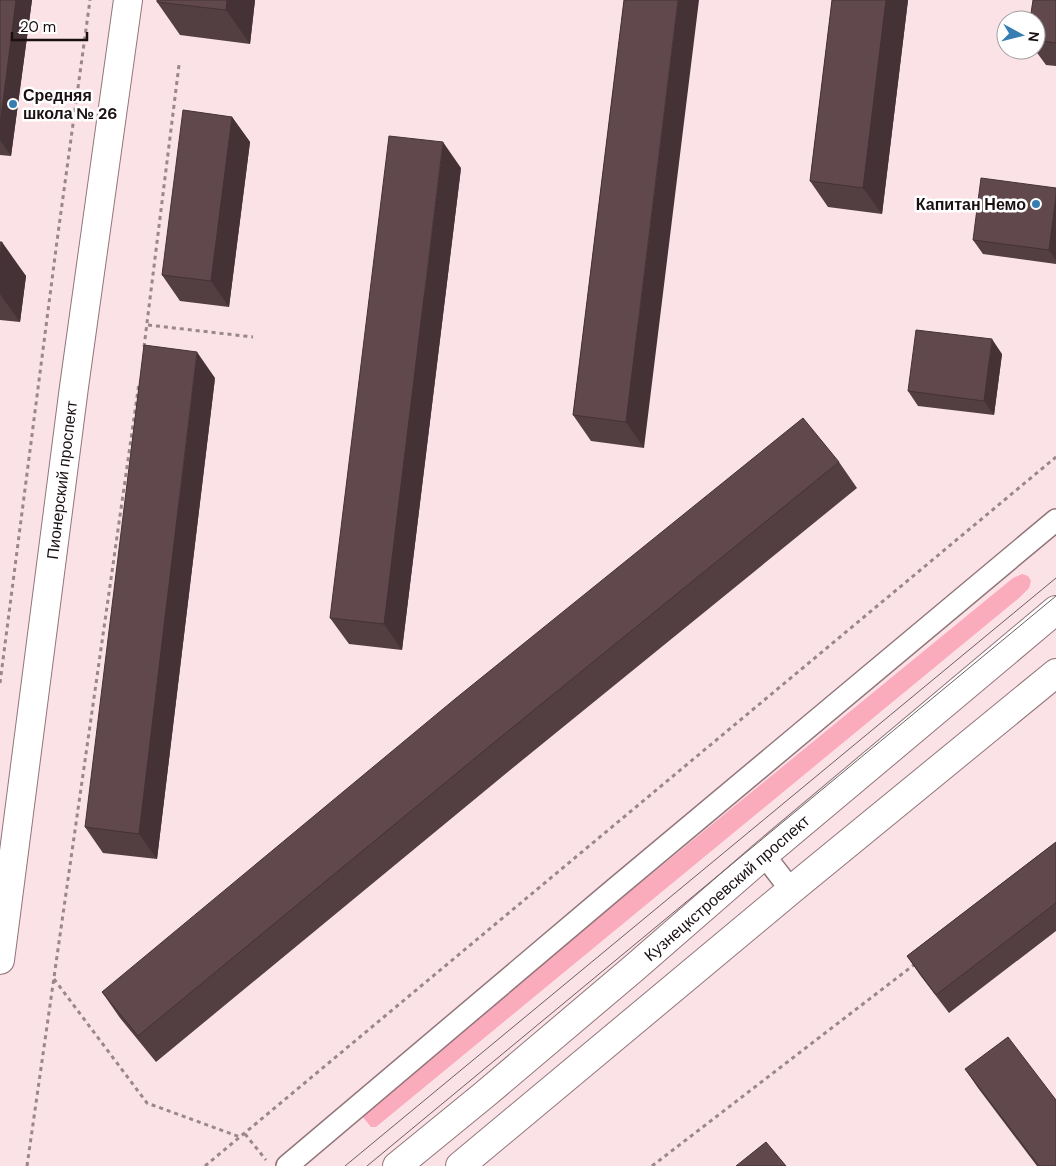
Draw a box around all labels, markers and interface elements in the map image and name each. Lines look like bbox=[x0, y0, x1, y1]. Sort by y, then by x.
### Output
scale bar bbox=[12, 10, 88, 42]
north arrow bbox=[996, 10, 1046, 60]
text: 20 m bbox=[20, 17, 56, 37]
text: N bbox=[1024, 30, 1043, 43]
place label: Средняя школа № 26 bbox=[23, 85, 117, 124]
marker: Средняя школа № 26 bbox=[7, 98, 19, 110]
place label: Капитан Немо bbox=[916, 194, 1026, 215]
marker: Капитан Немо bbox=[1030, 198, 1042, 210]
street label: Пионерский проспект bbox=[42, 399, 82, 561]
street label: Кузнецкстроевский проспект bbox=[640, 810, 815, 966]

